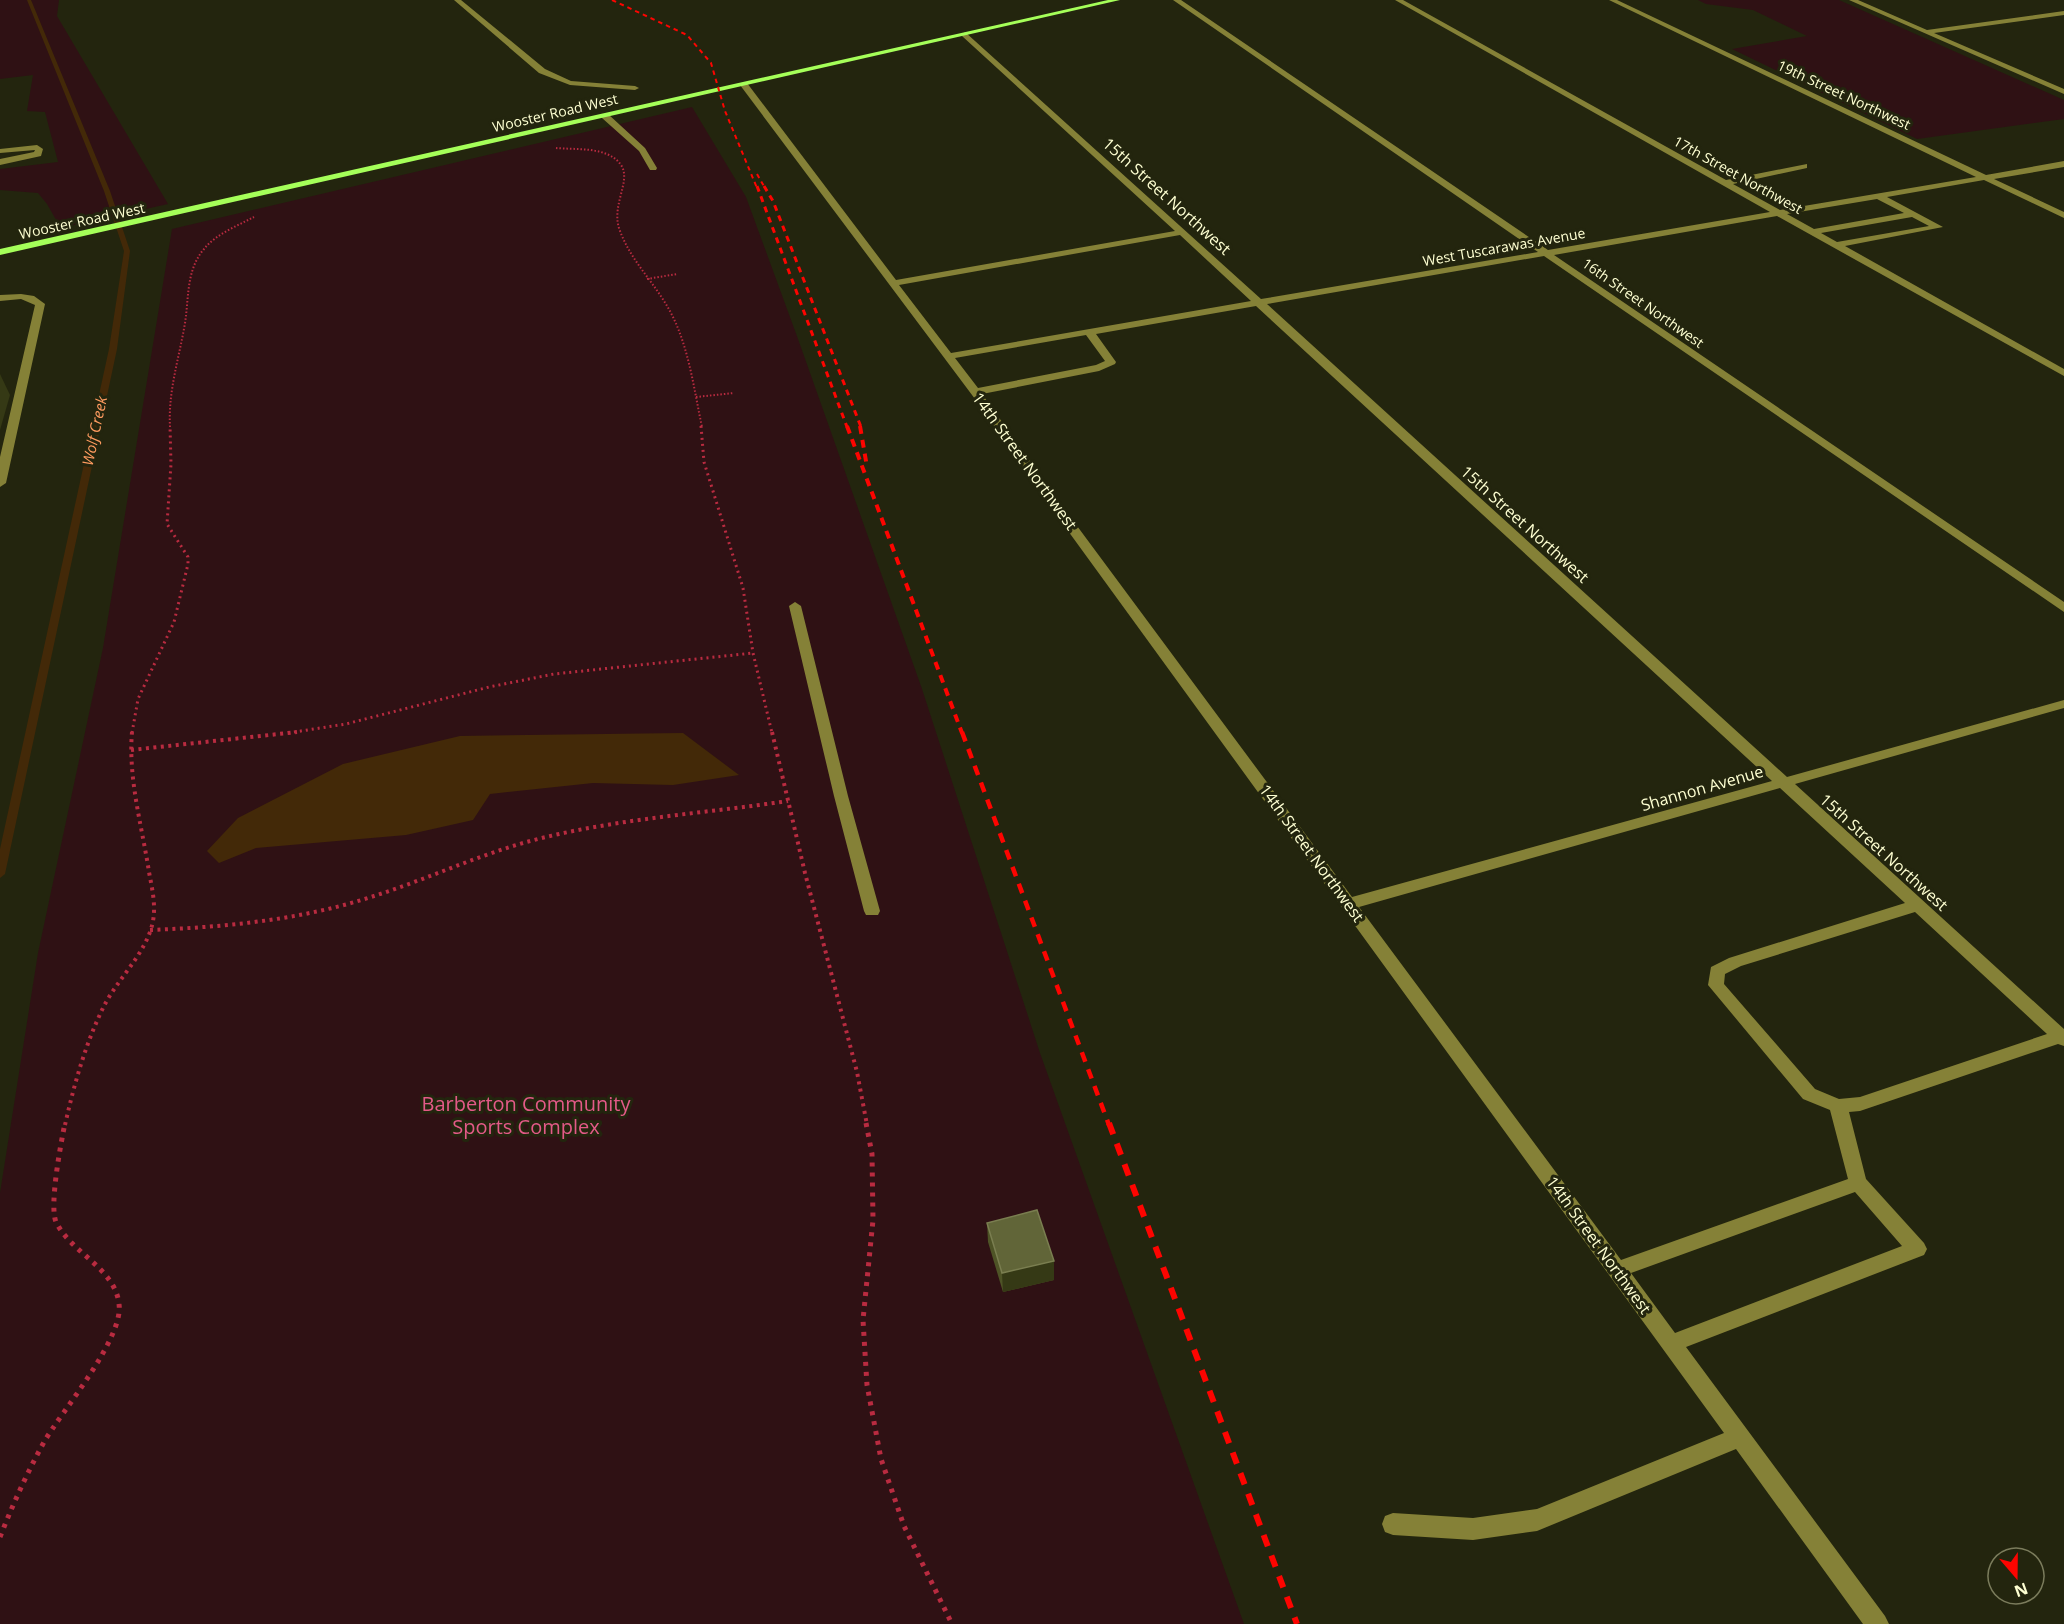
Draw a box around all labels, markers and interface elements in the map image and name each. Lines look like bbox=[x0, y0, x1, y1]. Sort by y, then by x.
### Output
street label: 19th Street Northwest bbox=[1775, 55, 1914, 134]
street label: Wooster Road West bbox=[490, 89, 619, 136]
street label: 17th Street Northwest bbox=[1670, 131, 1806, 218]
street label: 15th Street Northwest bbox=[1098, 133, 1236, 260]
street label: Wooster Road West bbox=[17, 198, 147, 243]
street label: West Tuscarawas Avenue bbox=[1421, 223, 1587, 270]
street label: 16th Street Northwest bbox=[1579, 253, 1708, 352]
street label: 14th Street Northwest bbox=[968, 388, 1083, 535]
water label: Wolf Creek bbox=[77, 394, 111, 467]
street label: 15th Street Northwest bbox=[1456, 461, 1594, 588]
street label: Shannon Avenue bbox=[1638, 760, 1766, 816]
street label: 14th Street Northwest bbox=[1255, 780, 1370, 927]
street label: 15th Street Northwest bbox=[1815, 789, 1953, 916]
park label: Barberton Community Sports Complex bbox=[422, 1090, 631, 1140]
street label: 14th Street Northwest bbox=[1542, 1172, 1657, 1319]
north arrow bbox=[1986, 1546, 2046, 1606]
text: N bbox=[2011, 1578, 2031, 1603]

